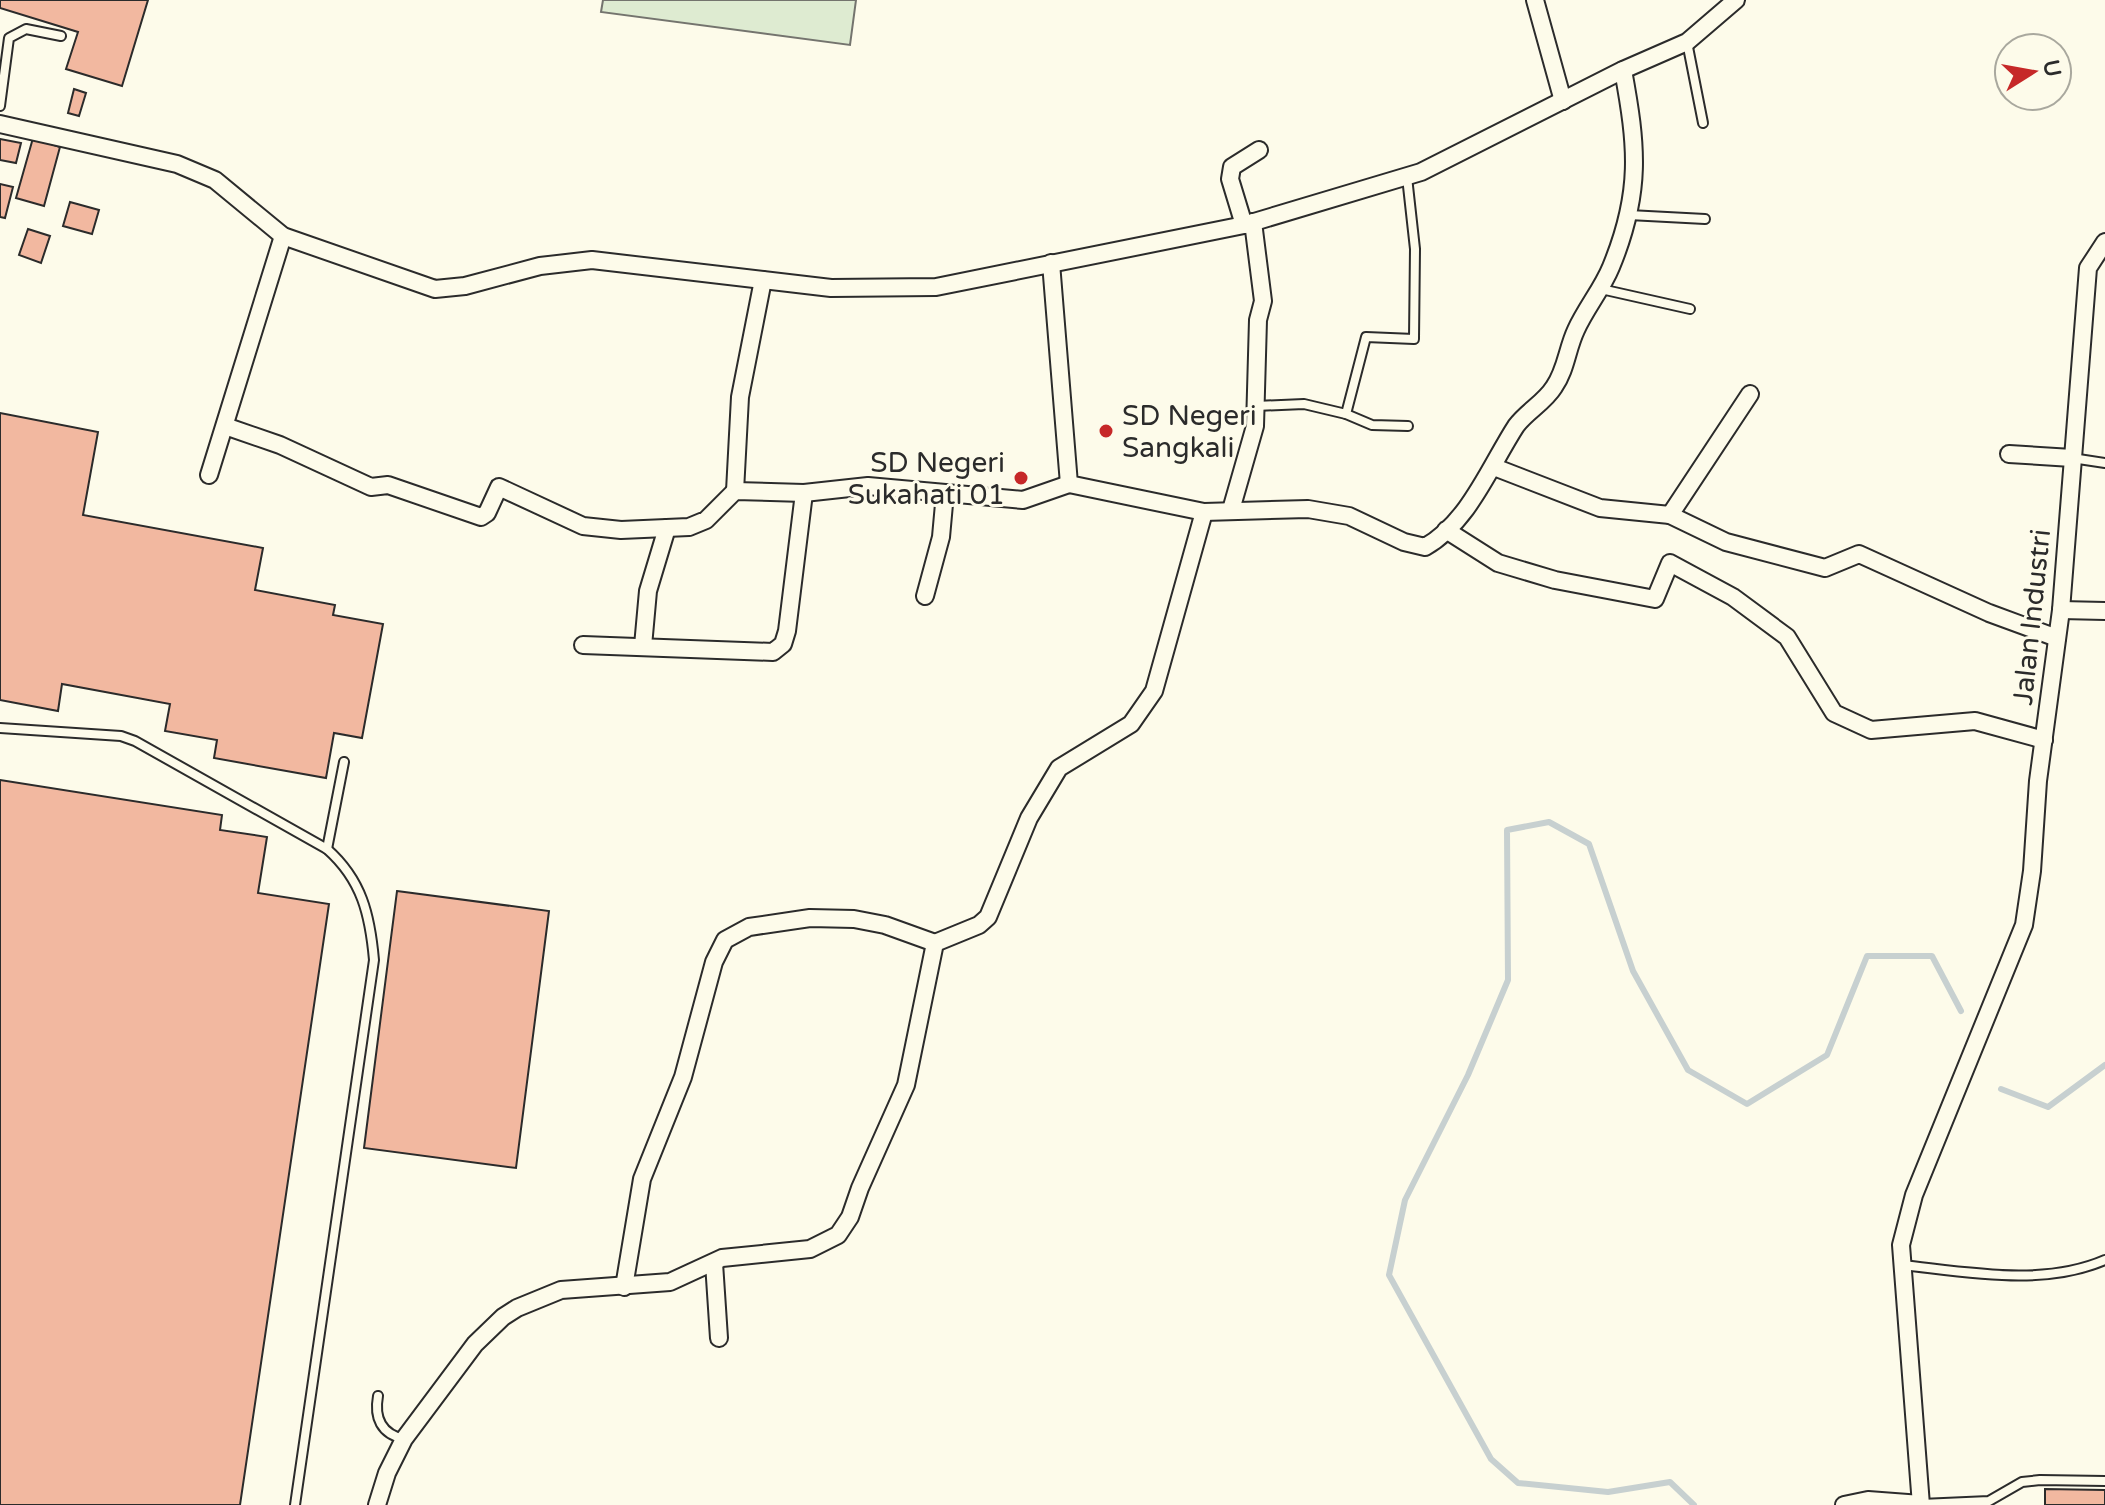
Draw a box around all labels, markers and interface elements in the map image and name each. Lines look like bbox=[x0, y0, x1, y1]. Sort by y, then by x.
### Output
north arrow bbox=[1993, 32, 2073, 112]
text: U bbox=[2037, 58, 2066, 79]
place label: SD Negeri Sangkali bbox=[1122, 399, 1257, 465]
marker: SD Negeri Sangkali bbox=[1097, 422, 1115, 440]
place label: SD Negeri Sukahati 01 bbox=[848, 446, 1005, 512]
marker: SD Negeri Sukahati 01 bbox=[1012, 469, 1030, 487]
street label: Jalan Industri bbox=[2006, 527, 2058, 707]

